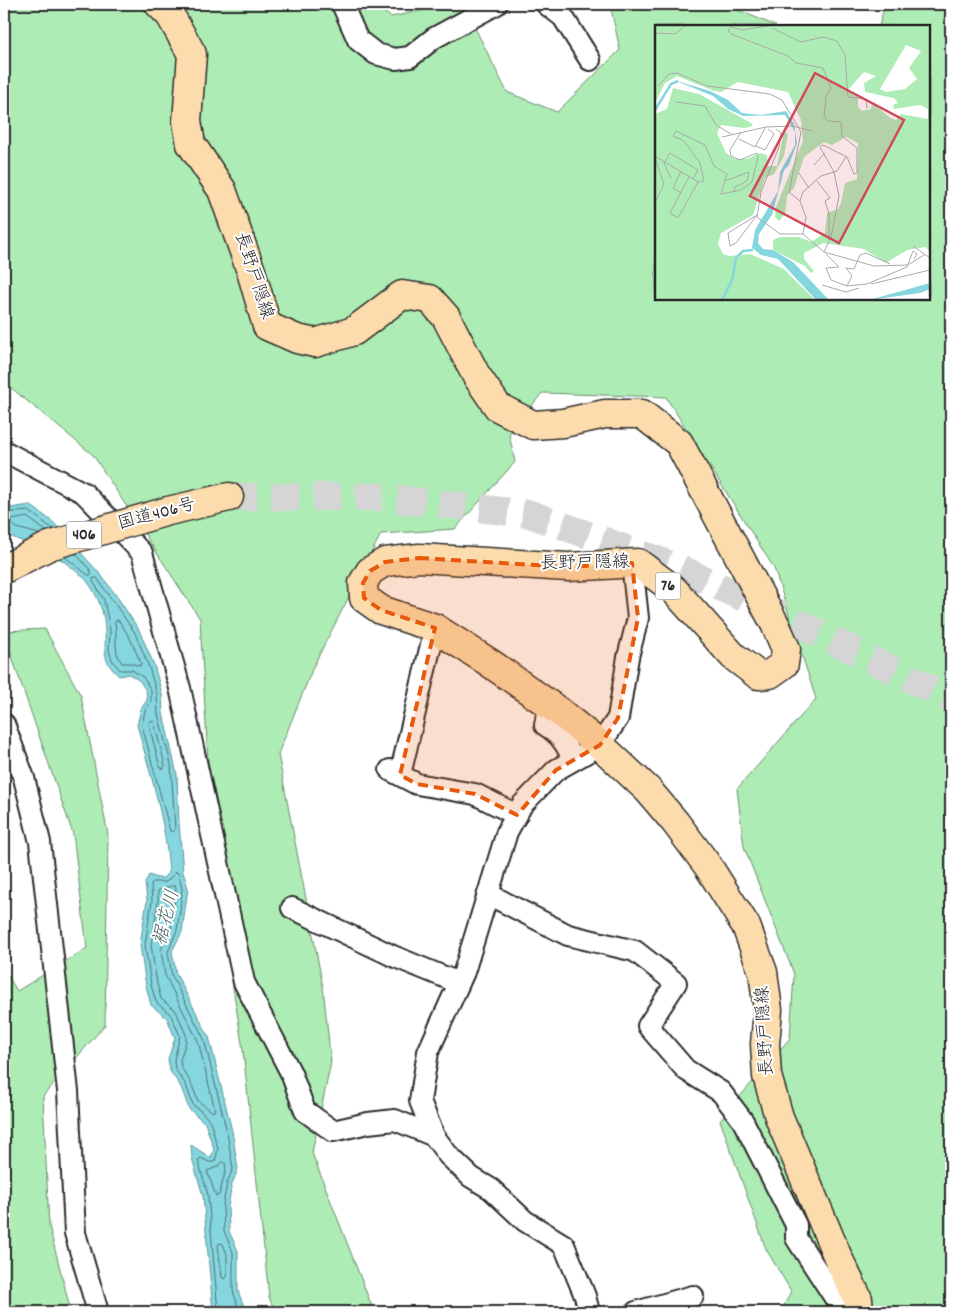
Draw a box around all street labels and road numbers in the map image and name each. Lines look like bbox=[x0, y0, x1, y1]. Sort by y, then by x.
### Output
street label: 長野戸隠線 bbox=[227, 229, 279, 323]
street label: 国道406号 bbox=[115, 493, 199, 537]
road number: 406 bbox=[66, 522, 102, 548]
street label: 長野戸隠線 bbox=[540, 551, 630, 577]
road number: 76 bbox=[656, 572, 680, 600]
street label: 長野戸隠線 bbox=[751, 985, 781, 1077]

